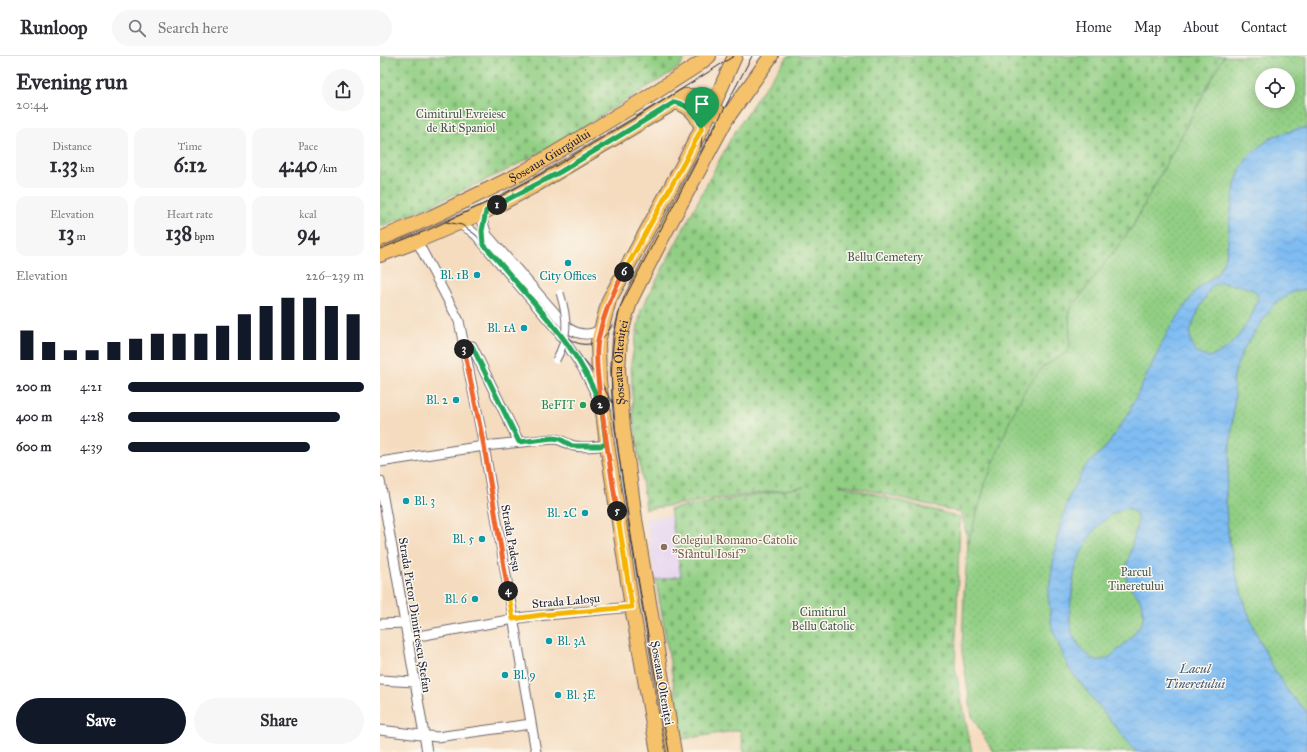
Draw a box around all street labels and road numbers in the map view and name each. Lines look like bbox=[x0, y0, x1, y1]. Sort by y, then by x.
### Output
street label: Șoseaua Giurgiului bbox=[506, 126, 594, 185]
street label: Șoseaua Olteniței bbox=[611, 318, 631, 406]
street label: Strada Padeșu bbox=[498, 503, 524, 573]
street label: Strada Pictor Dimitrescu Ștefan bbox=[396, 536, 434, 694]
street label: Strada Laloșu bbox=[531, 591, 601, 611]
street label: Șoseaua Olteniței bbox=[648, 640, 676, 727]

